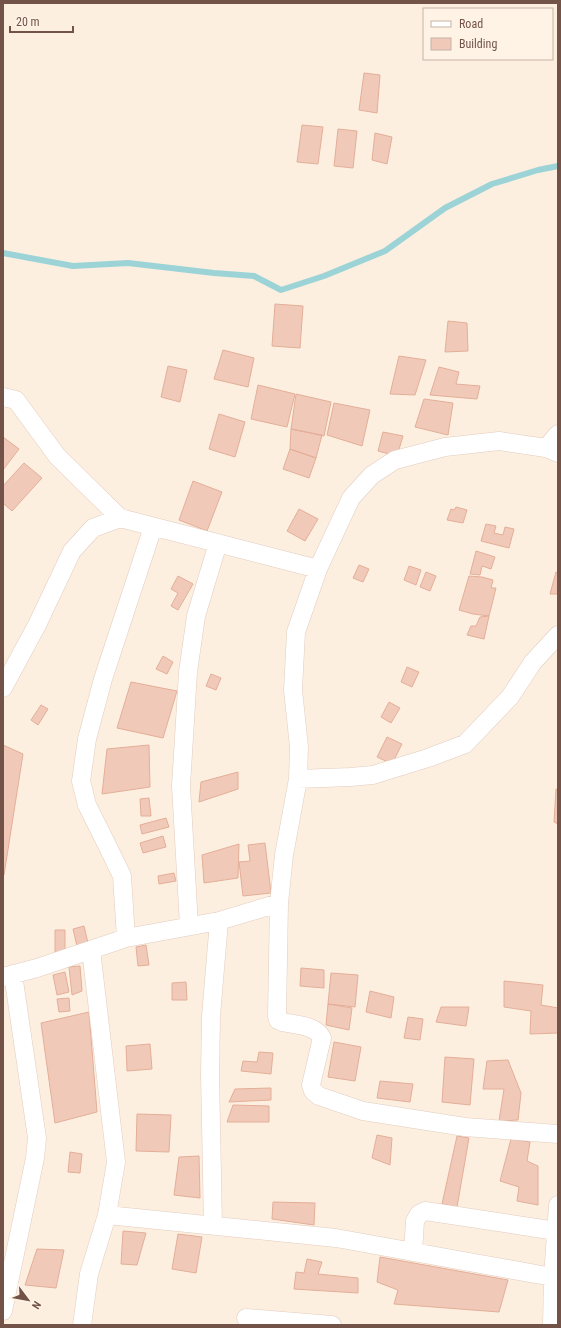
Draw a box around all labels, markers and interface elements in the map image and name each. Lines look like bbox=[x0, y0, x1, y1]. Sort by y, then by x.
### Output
scale bar bbox=[10, 8, 73, 34]
legend bbox=[423, 8, 553, 60]
text: 20 m bbox=[16, 15, 40, 29]
text: Road bbox=[459, 17, 483, 31]
text: Building bbox=[459, 37, 497, 51]
north arrow bbox=[8, 1280, 48, 1320]
text: N bbox=[29, 1299, 43, 1312]

